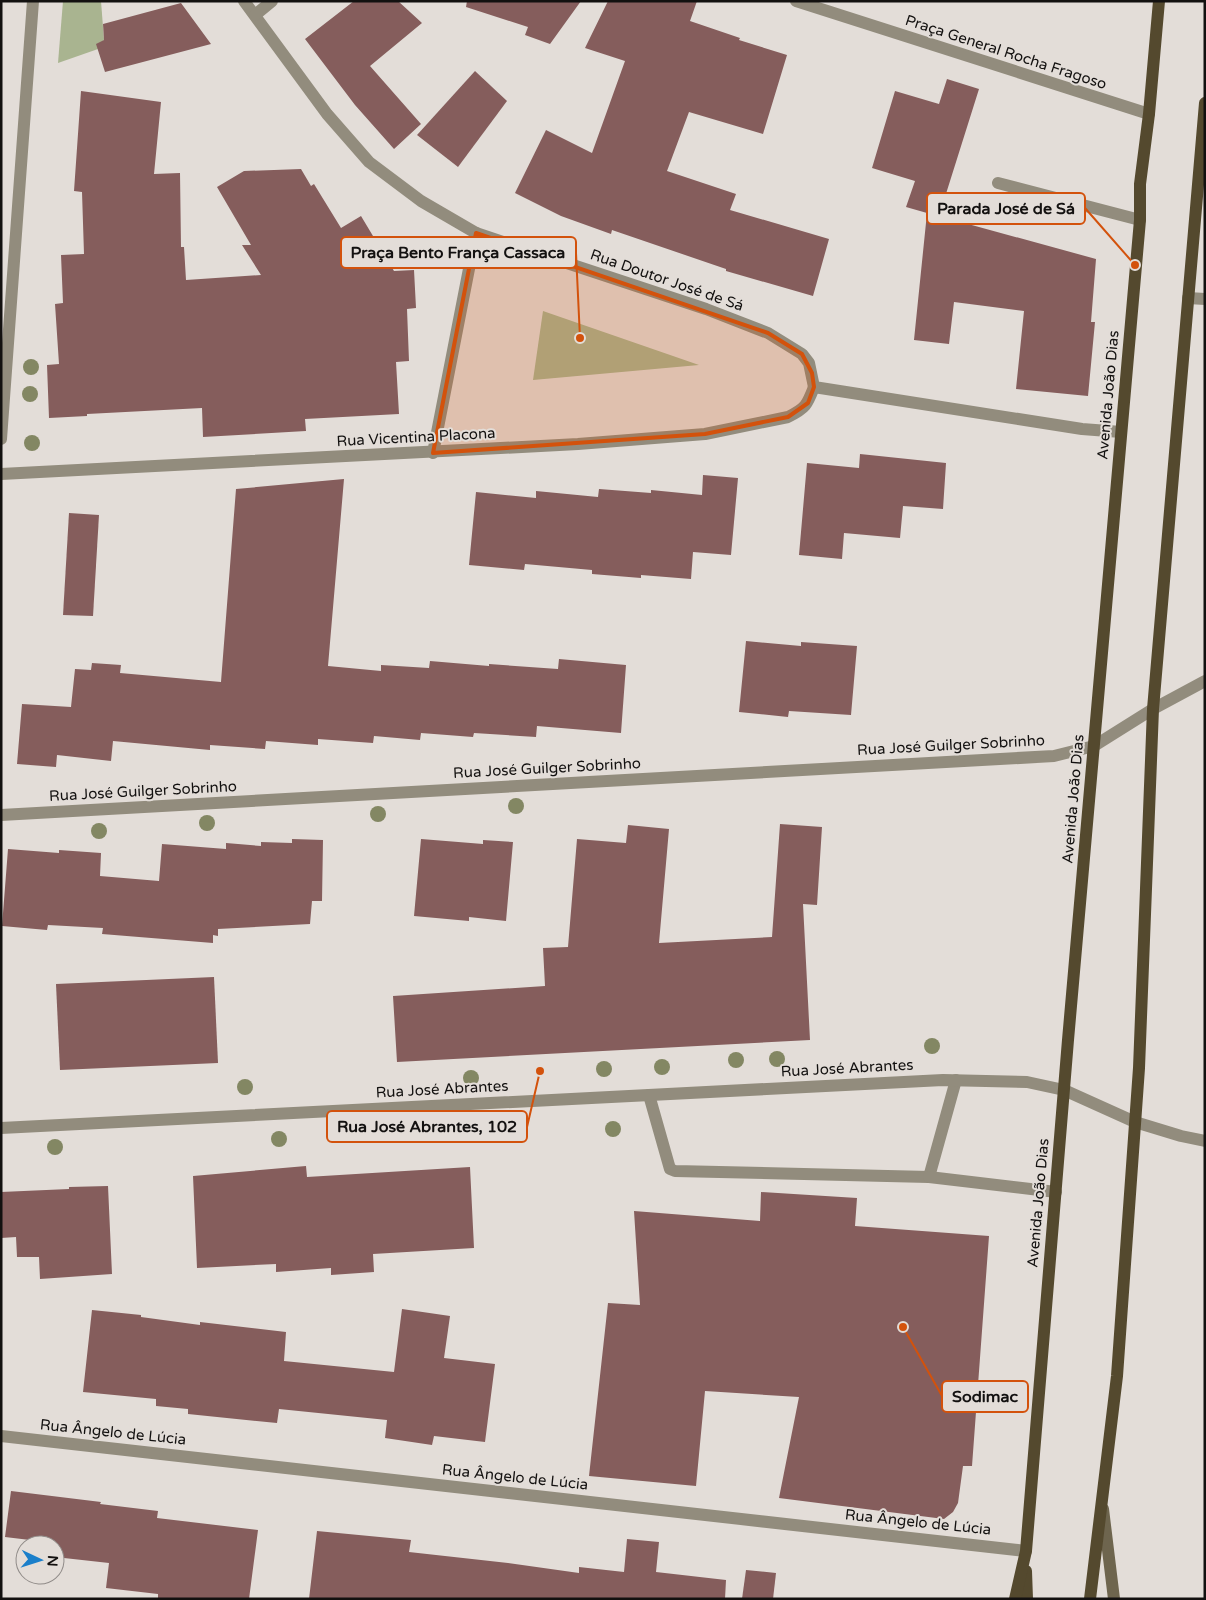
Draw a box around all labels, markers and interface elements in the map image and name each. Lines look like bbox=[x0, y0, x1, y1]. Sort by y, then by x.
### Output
street label: Praça General Rocha Fragoso bbox=[903, 11, 1109, 93]
callout: Parada José de Sá bbox=[927, 193, 1085, 224]
text: Parada José de Sá bbox=[937, 199, 1075, 219]
callout: Praça Bento França Cassaca bbox=[341, 237, 576, 268]
text: Praça Bento França Cassaca bbox=[351, 243, 565, 263]
street label: Rua Doutor José de Sá bbox=[588, 245, 746, 315]
street label: Avenida João Dias bbox=[1093, 330, 1123, 460]
street label: Rua Vicentina Placona bbox=[336, 424, 496, 450]
street label: Rua José Guilger Sobrinho bbox=[857, 731, 1045, 759]
street label: Avenida João Dias bbox=[1058, 734, 1088, 864]
street label: Rua José Guilger Sobrinho bbox=[453, 754, 641, 782]
street label: Rua José Guilger Sobrinho bbox=[49, 777, 237, 805]
street label: Rua José Abrantes bbox=[780, 1056, 914, 1080]
street label: Rua José Abrantes bbox=[375, 1077, 509, 1101]
callout: Rua José Abrantes, 102 bbox=[327, 1111, 527, 1142]
text: Rua José Abrantes, 102 bbox=[337, 1117, 517, 1137]
street label: Avenida João Dias bbox=[1023, 1138, 1053, 1268]
callout: Sodimac bbox=[942, 1381, 1028, 1412]
text: Sodimac bbox=[952, 1387, 1018, 1407]
street label: Rua Ângelo de Lúcia bbox=[39, 1415, 187, 1449]
street label: Rua Ângelo de Lúcia bbox=[441, 1460, 589, 1494]
street label: Rua Ângelo de Lúcia bbox=[844, 1505, 992, 1539]
north arrow bbox=[15, 1535, 65, 1585]
text: N bbox=[44, 1555, 61, 1567]

